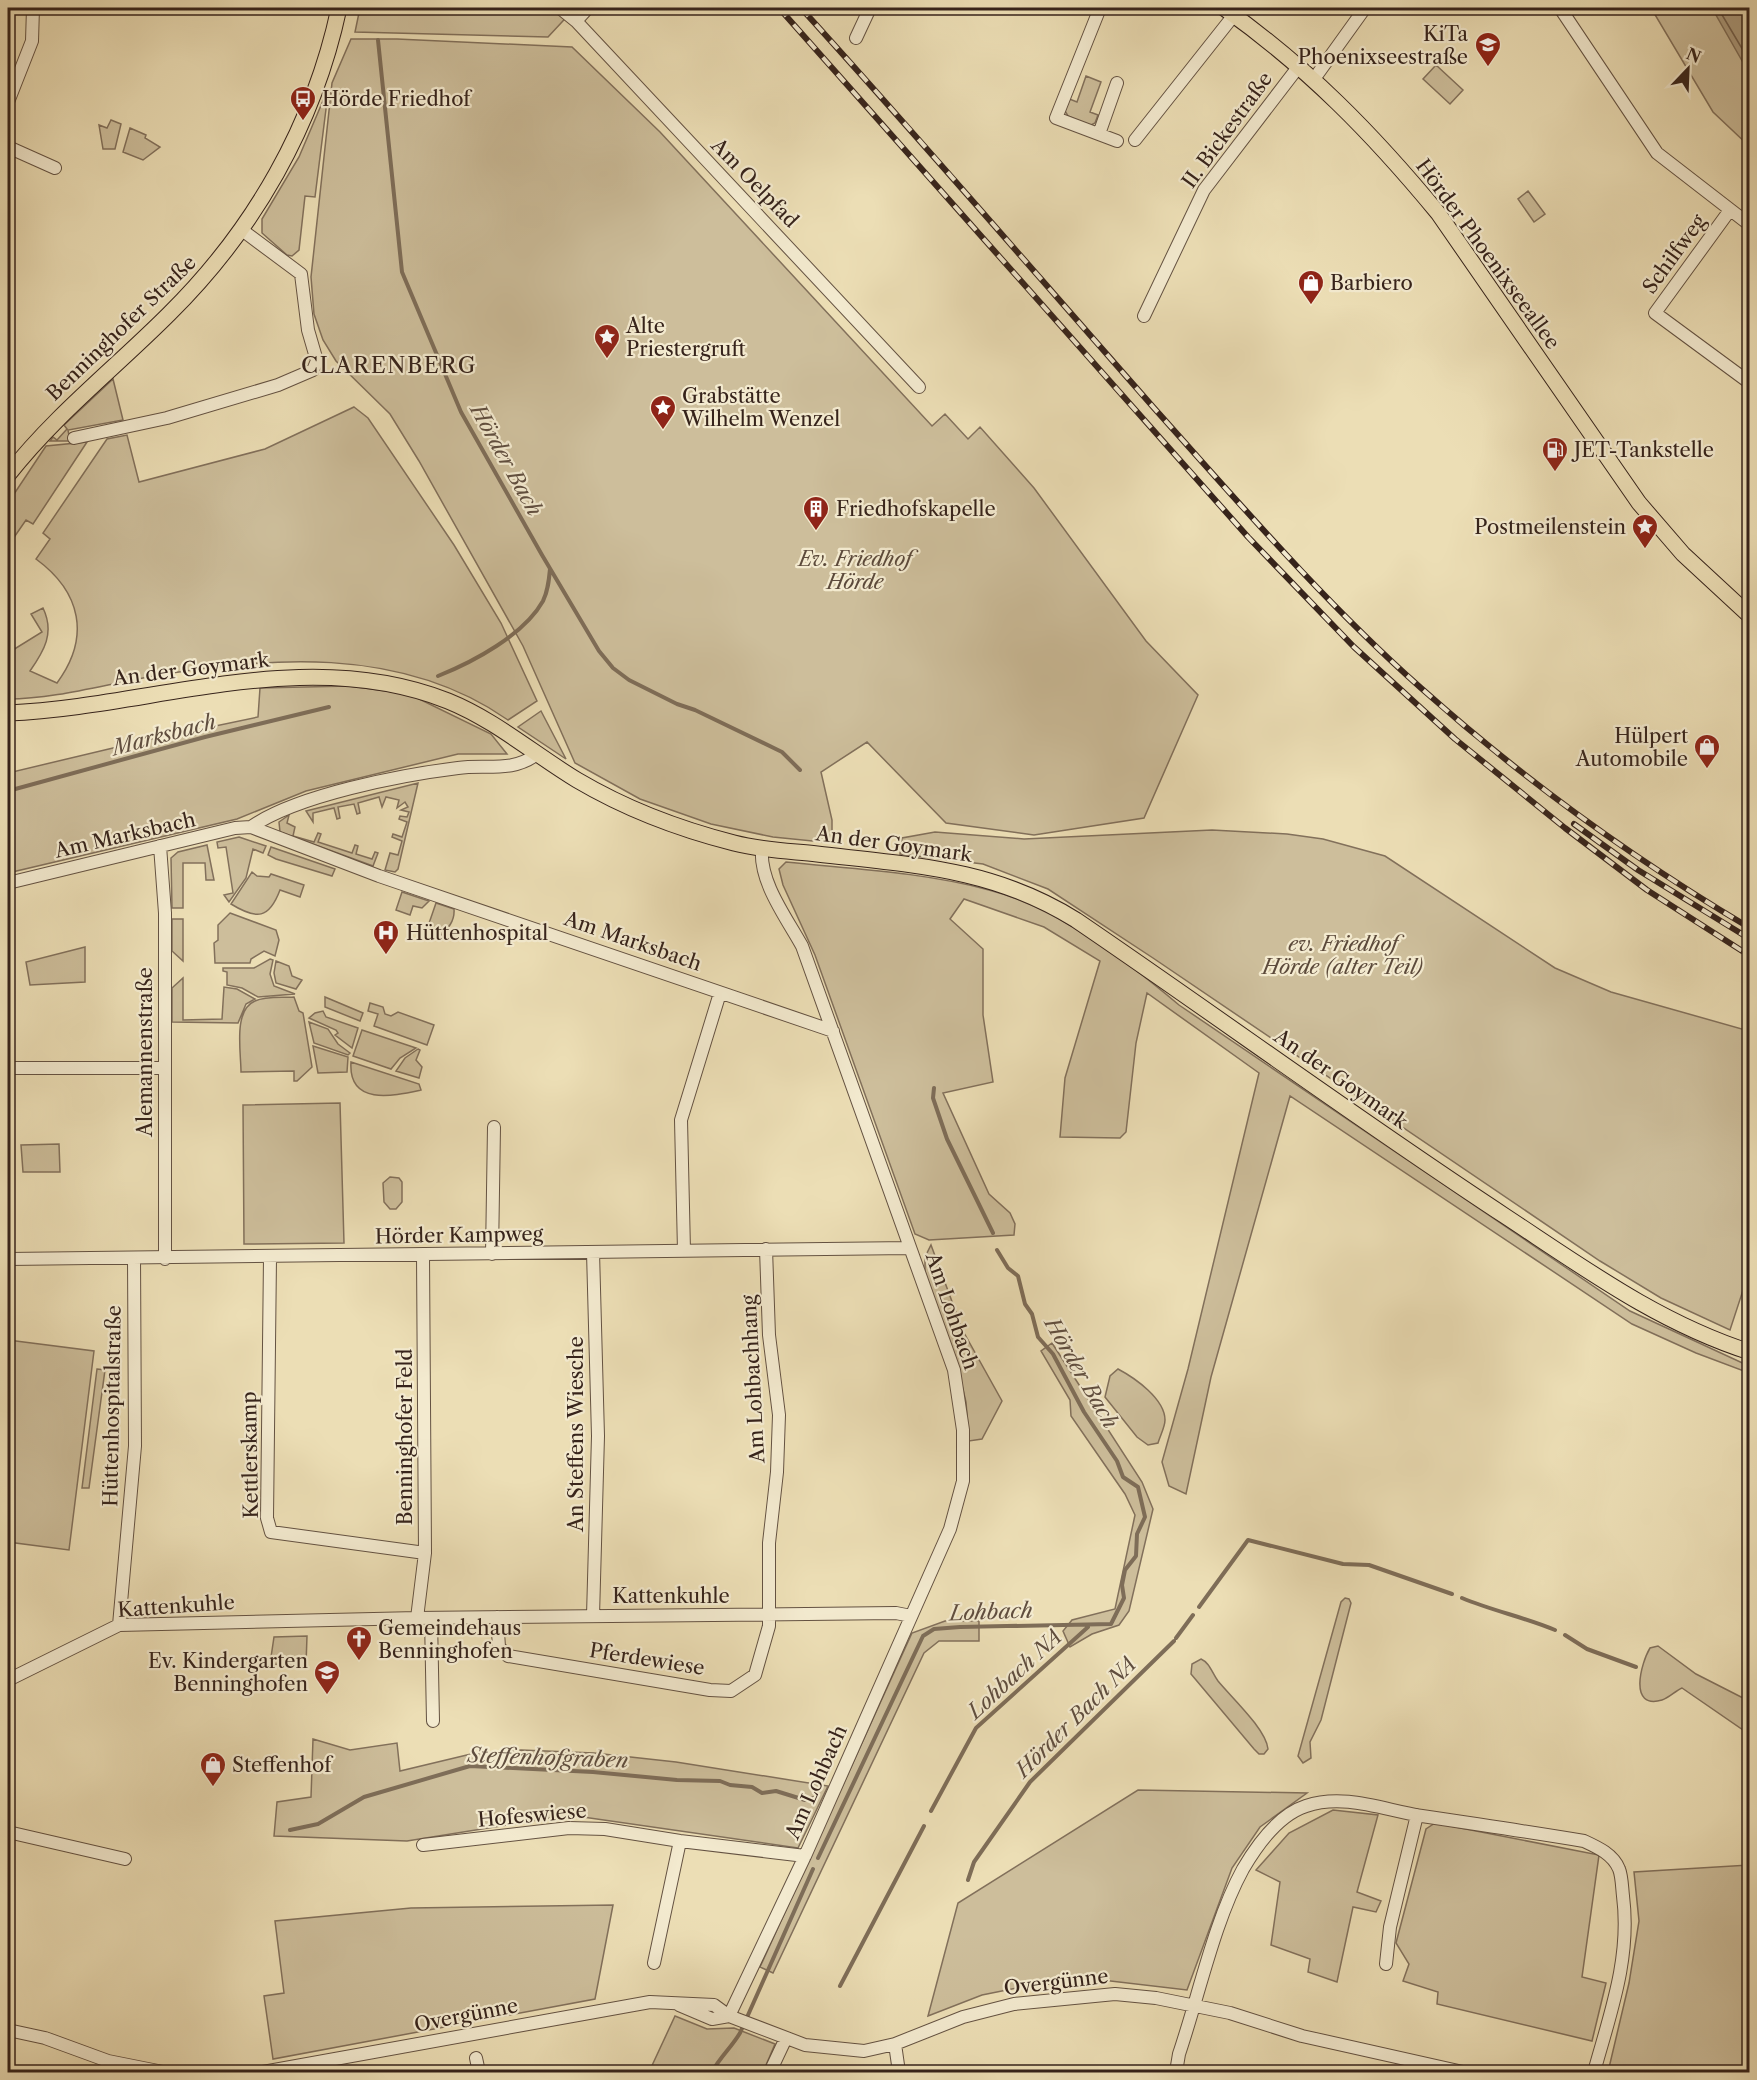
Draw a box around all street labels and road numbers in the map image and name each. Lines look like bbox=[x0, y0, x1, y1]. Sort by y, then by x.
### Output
street label: II. Bickestraße bbox=[1177, 67, 1277, 193]
street label: Am Oelpfad bbox=[706, 133, 803, 233]
street label: Hörder Phoenixseeallee bbox=[1411, 154, 1565, 354]
street label: Schilfweg bbox=[1637, 209, 1711, 298]
street label: Benninghofer Straße bbox=[41, 250, 201, 406]
street label: An der Goymark bbox=[110, 647, 272, 691]
street label: Am Marksbach bbox=[51, 807, 198, 863]
street label: An der Goymark bbox=[813, 821, 975, 867]
street label: Am Marksbach bbox=[560, 906, 705, 976]
street label: Alemannenstraße bbox=[133, 967, 157, 1138]
street label: An der Goymark bbox=[1269, 1023, 1414, 1135]
street label: Hörder Kampweg bbox=[375, 1222, 544, 1248]
street label: Am Lohbach bbox=[920, 1248, 983, 1373]
street label: Am Lohbachhang bbox=[737, 1294, 769, 1465]
street label: Hüttenhospitalstraße bbox=[98, 1305, 126, 1507]
street label: An Steffens Wiesche bbox=[564, 1336, 588, 1533]
street label: Benninghofer Feld bbox=[393, 1348, 417, 1526]
street label: Kettlerskamp bbox=[237, 1391, 263, 1519]
street label: Kattenkuhle bbox=[612, 1584, 730, 1608]
street label: Kattenkuhle bbox=[117, 1590, 235, 1622]
street label: Pferdewiese bbox=[588, 1638, 706, 1680]
street label: Am Lohbach bbox=[780, 1721, 852, 1844]
street label: Hofeswiese bbox=[477, 1798, 587, 1832]
street label: Overgünne bbox=[1002, 1964, 1110, 2000]
street label: Overgünne bbox=[412, 1993, 520, 2037]

